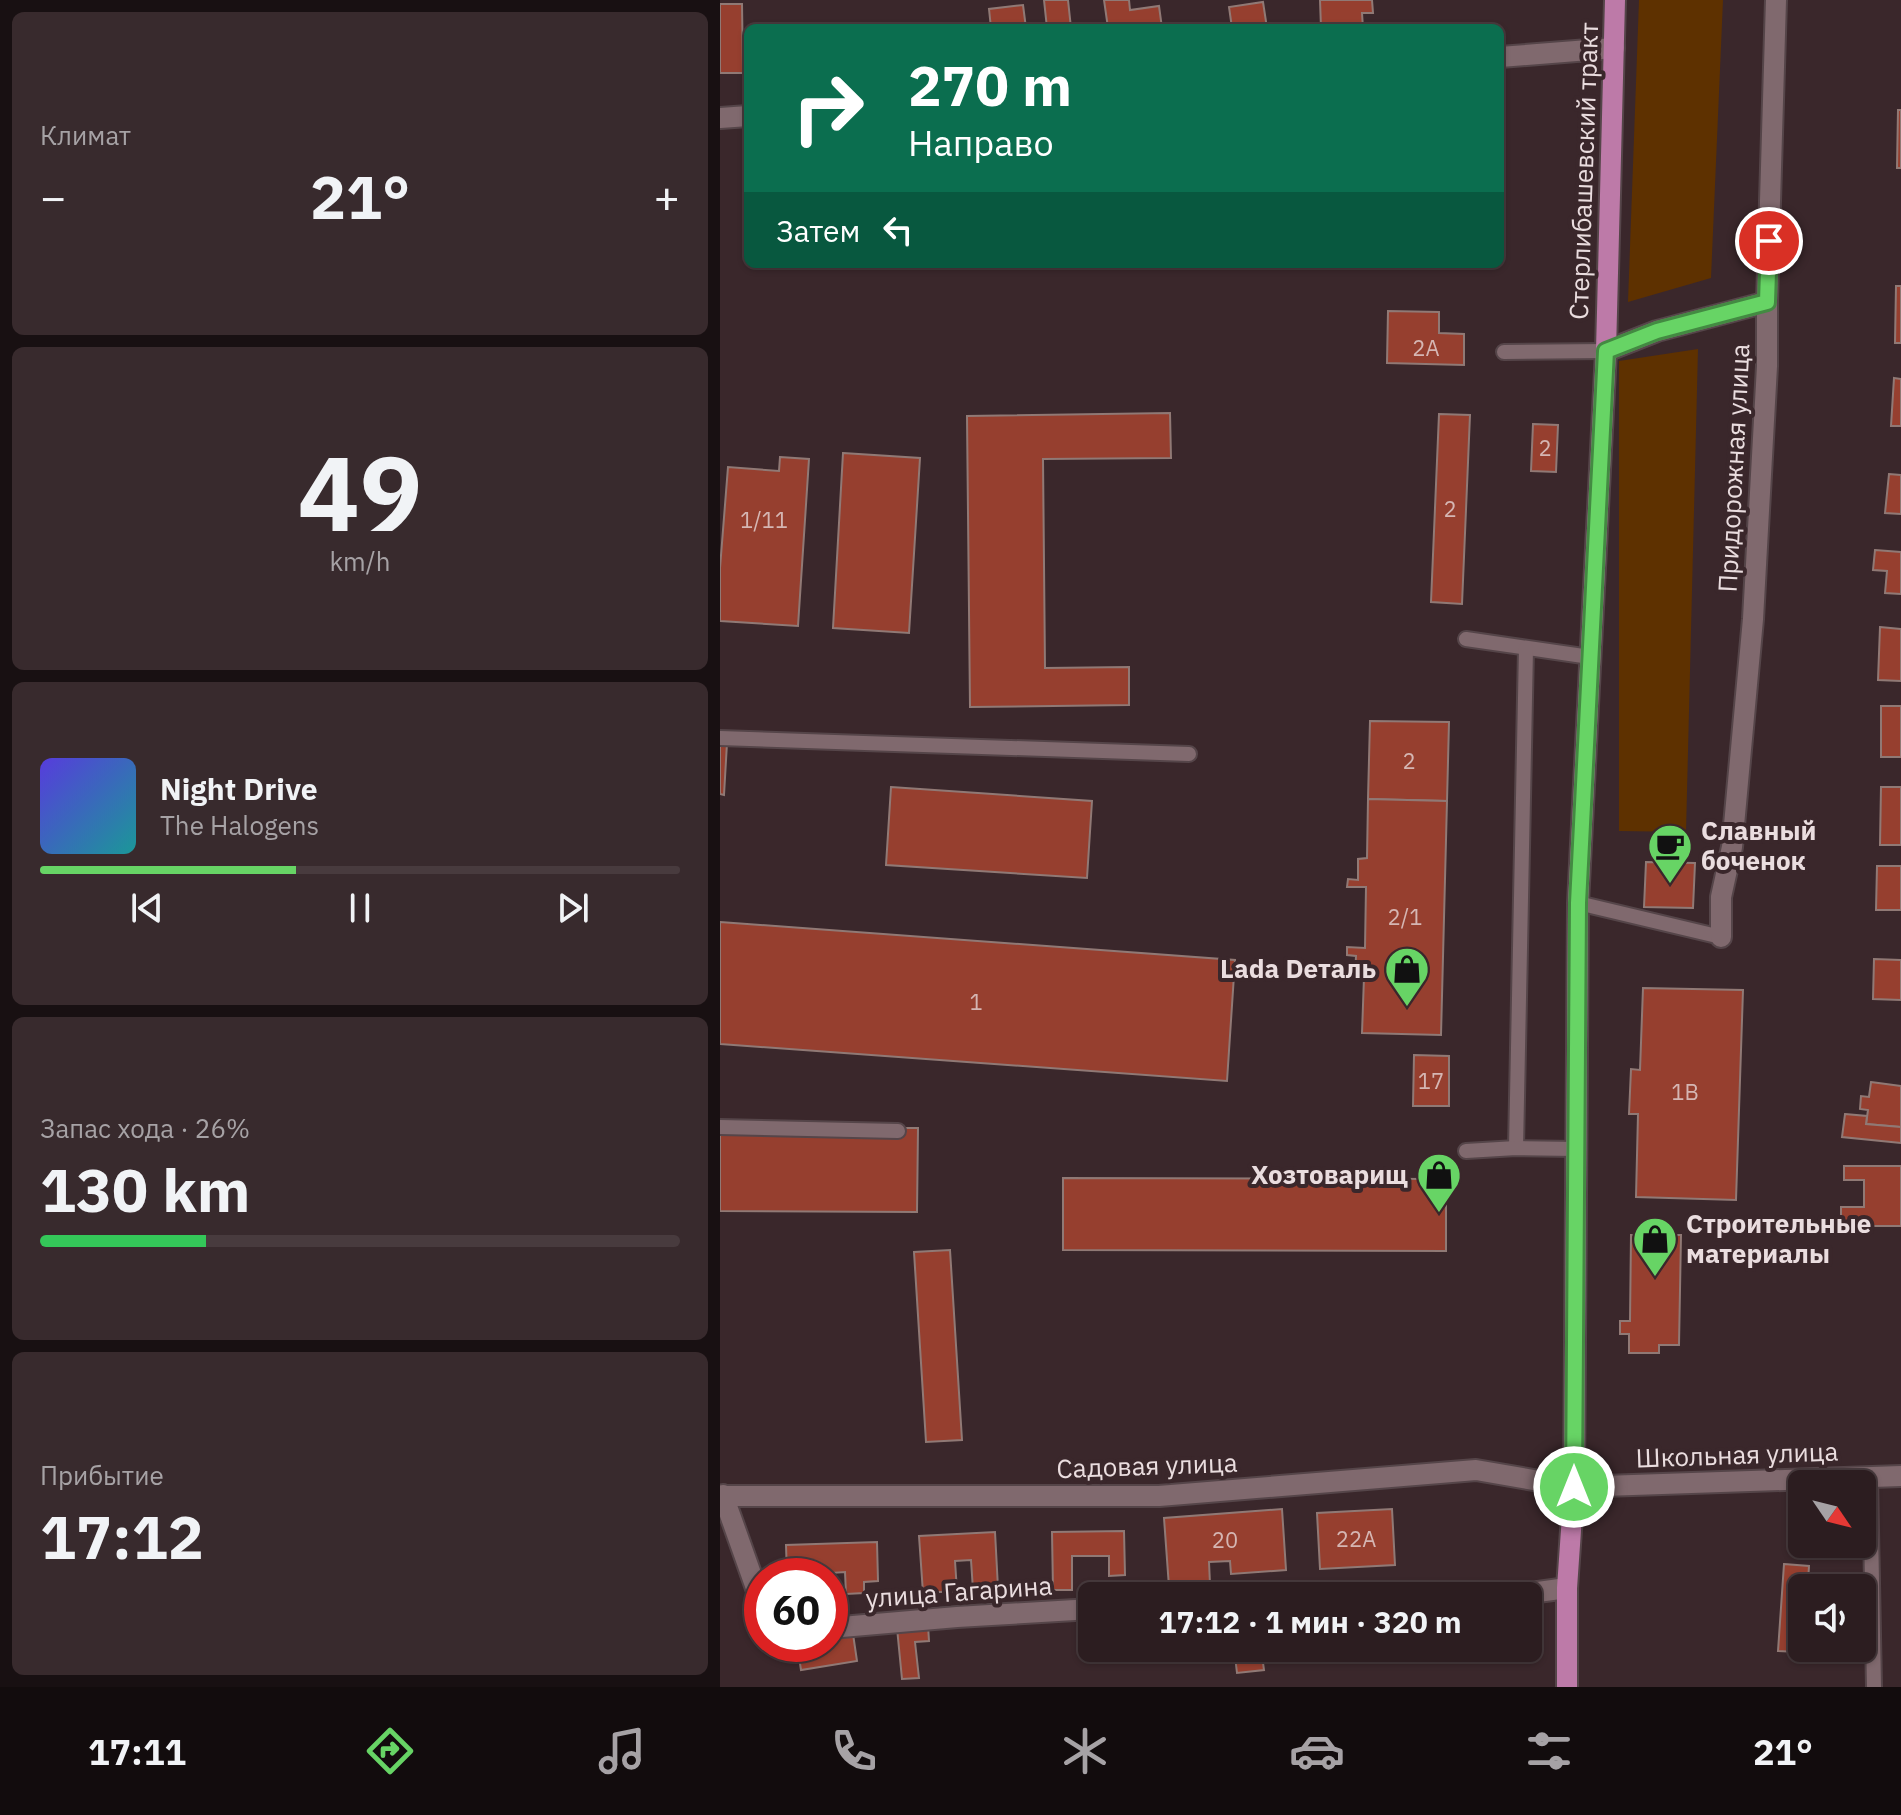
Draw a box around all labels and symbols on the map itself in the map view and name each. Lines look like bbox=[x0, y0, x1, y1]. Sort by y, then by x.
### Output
street label: Стерлибашевский тракт bbox=[1561, 22, 1605, 320]
pin bbox=[1735, 207, 1803, 275]
house number: 2А bbox=[1412, 333, 1440, 362]
street label: Придорожная улица bbox=[1710, 343, 1756, 593]
house number: 2 bbox=[1538, 433, 1552, 462]
house number: 2 bbox=[1443, 494, 1457, 523]
house number: 1/11 bbox=[740, 505, 788, 534]
house number: 2 bbox=[1402, 746, 1416, 775]
place label: Славный боченок bbox=[1701, 813, 1816, 877]
cafe icon: Славный боченок bbox=[1646, 822, 1694, 885]
house number: 2/1 bbox=[1388, 902, 1422, 931]
shop icon: Lada Dеталь bbox=[1383, 945, 1431, 1008]
place label: Lada Dеталь bbox=[1220, 951, 1376, 985]
house number: 1 bbox=[969, 987, 983, 1016]
house number: 17 bbox=[1418, 1066, 1444, 1095]
house number: 1В bbox=[1671, 1077, 1699, 1106]
shop icon: Хозтоварищ bbox=[1415, 1151, 1463, 1214]
place label: Хозтоварищ bbox=[1251, 1157, 1408, 1191]
place label: Строительные материалы bbox=[1686, 1206, 1871, 1270]
shop icon: Строительные материалы bbox=[1631, 1215, 1679, 1278]
street label: Школьная улица bbox=[1635, 1433, 1839, 1475]
street label: Садовая улица bbox=[1056, 1445, 1238, 1485]
position arrow bbox=[1532, 1445, 1616, 1529]
north arrow bbox=[1788, 1470, 1876, 1558]
house number: 22А bbox=[1336, 1524, 1376, 1553]
house number: 20 bbox=[1212, 1525, 1238, 1554]
speed limit sign: 60 bbox=[744, 1558, 848, 1662]
street label: улица Гагарина bbox=[864, 1568, 1054, 1614]

